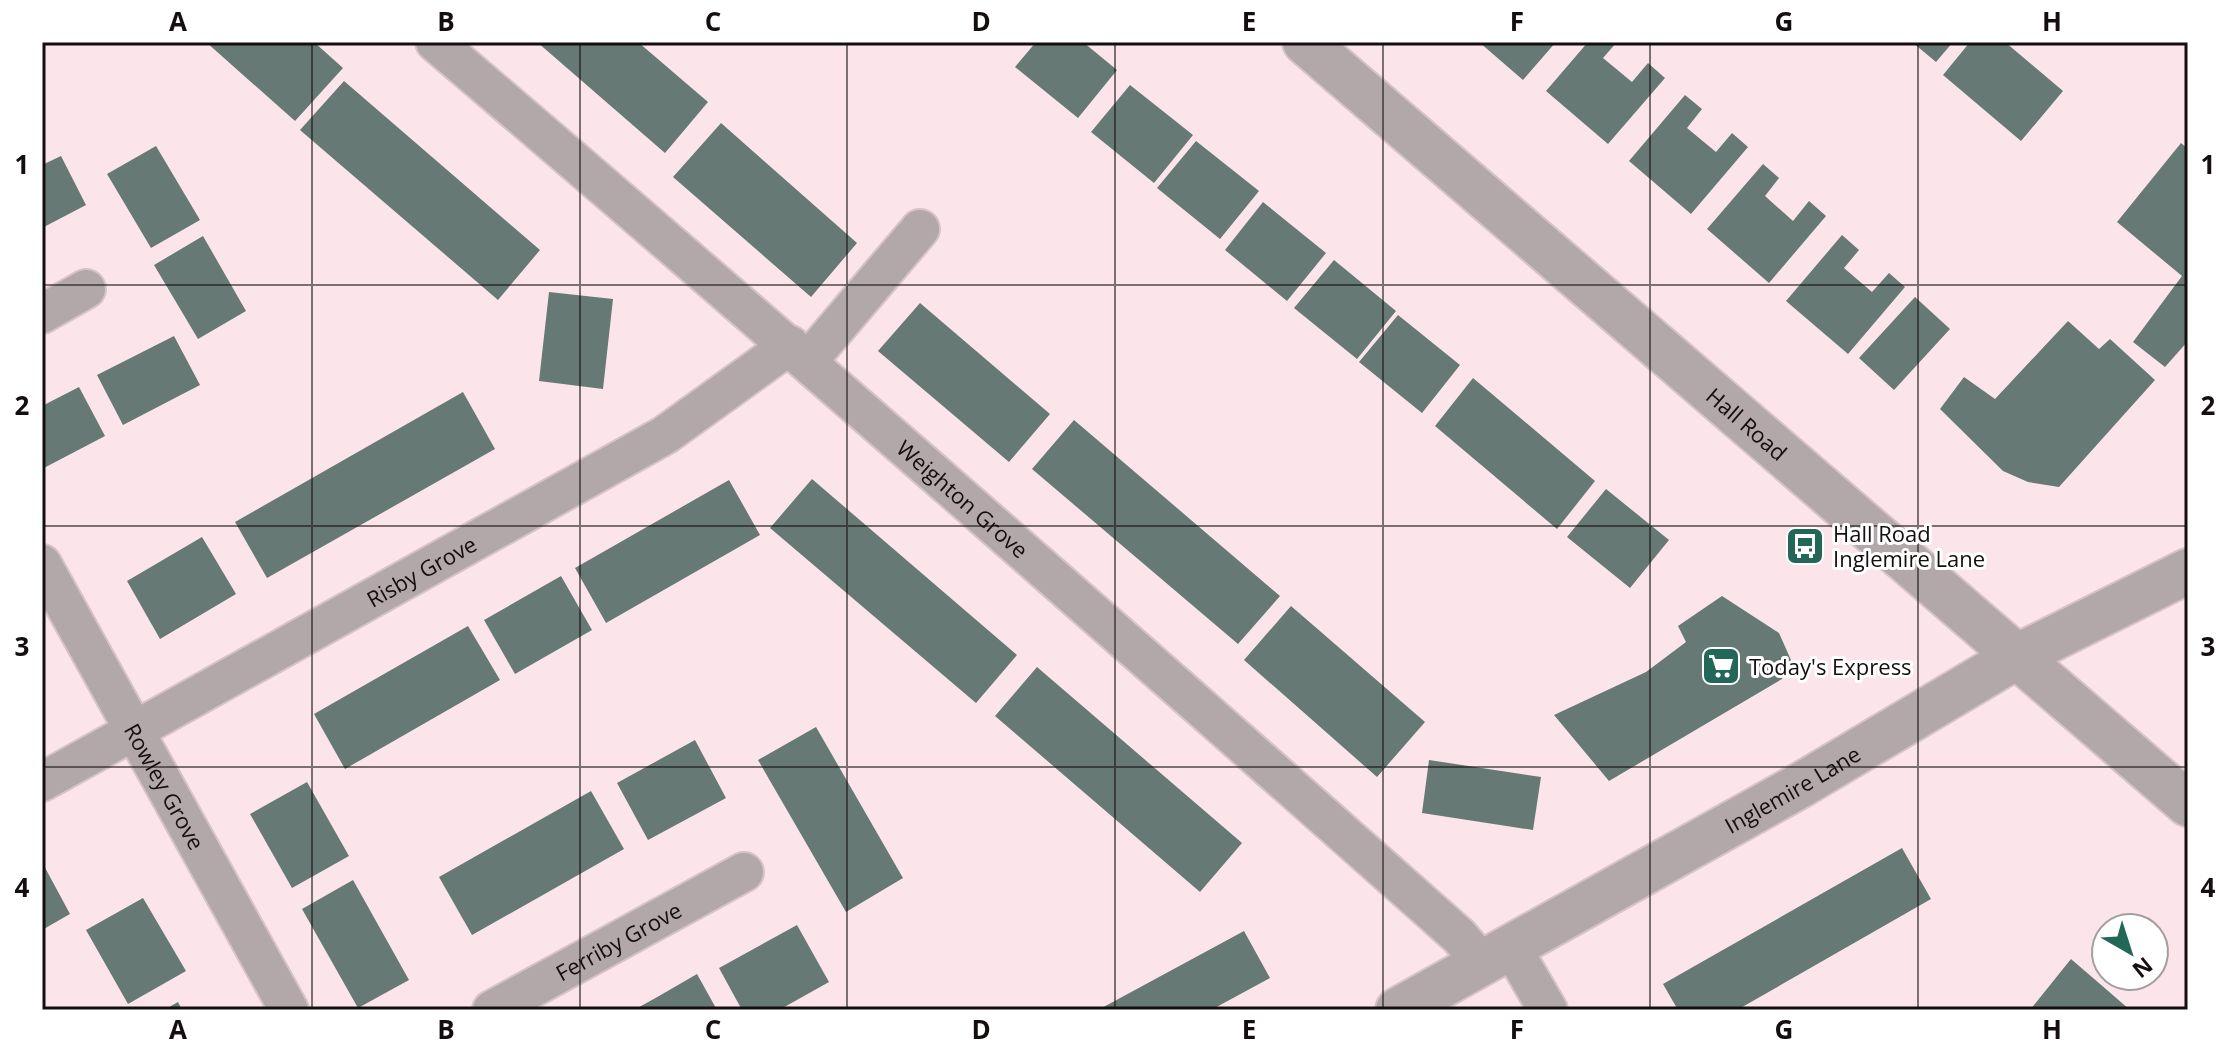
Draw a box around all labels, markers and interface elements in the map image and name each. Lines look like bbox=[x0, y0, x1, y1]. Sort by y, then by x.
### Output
text: A bbox=[169, 3, 187, 39]
text: B bbox=[437, 3, 455, 39]
text: C bbox=[705, 3, 721, 39]
text: D bbox=[971, 3, 991, 39]
text: E bbox=[1242, 3, 1256, 39]
text: F bbox=[1510, 3, 1524, 39]
text: G bbox=[1775, 3, 1793, 39]
text: H bbox=[2042, 3, 2062, 39]
text: 1 bbox=[15, 146, 29, 182]
text: 1 bbox=[2201, 146, 2215, 182]
street label: Hall Road bbox=[1700, 380, 1794, 467]
text: 2 bbox=[15, 387, 30, 423]
text: 2 bbox=[2201, 387, 2216, 423]
street label: Weighton Grove bbox=[891, 433, 1035, 564]
place label: Hall Road Inglemire Lane bbox=[1833, 518, 1985, 573]
bus stop icon: Hall Road Inglemire Lane bbox=[1784, 525, 1826, 567]
street label: Risby Grove bbox=[361, 528, 481, 613]
text: 3 bbox=[15, 628, 29, 664]
text: 3 bbox=[2201, 628, 2215, 664]
supermarket icon: Today's Express bbox=[1700, 645, 1742, 687]
place label: Today's Express bbox=[1749, 651, 1912, 681]
street label: Rowley Grove bbox=[118, 718, 212, 855]
street label: Inglemire Lane bbox=[1719, 738, 1866, 840]
text: 4 bbox=[15, 869, 30, 905]
text: 4 bbox=[2201, 869, 2216, 905]
street label: Ferriby Grove bbox=[550, 894, 687, 987]
north arrow bbox=[2090, 912, 2170, 992]
text: N bbox=[2127, 951, 2160, 986]
text: A bbox=[169, 1011, 187, 1047]
text: B bbox=[437, 1011, 455, 1047]
text: C bbox=[705, 1011, 721, 1047]
text: D bbox=[971, 1011, 991, 1047]
text: E bbox=[1242, 1011, 1256, 1047]
text: F bbox=[1510, 1011, 1524, 1047]
text: G bbox=[1775, 1011, 1793, 1047]
text: H bbox=[2042, 1011, 2062, 1047]

